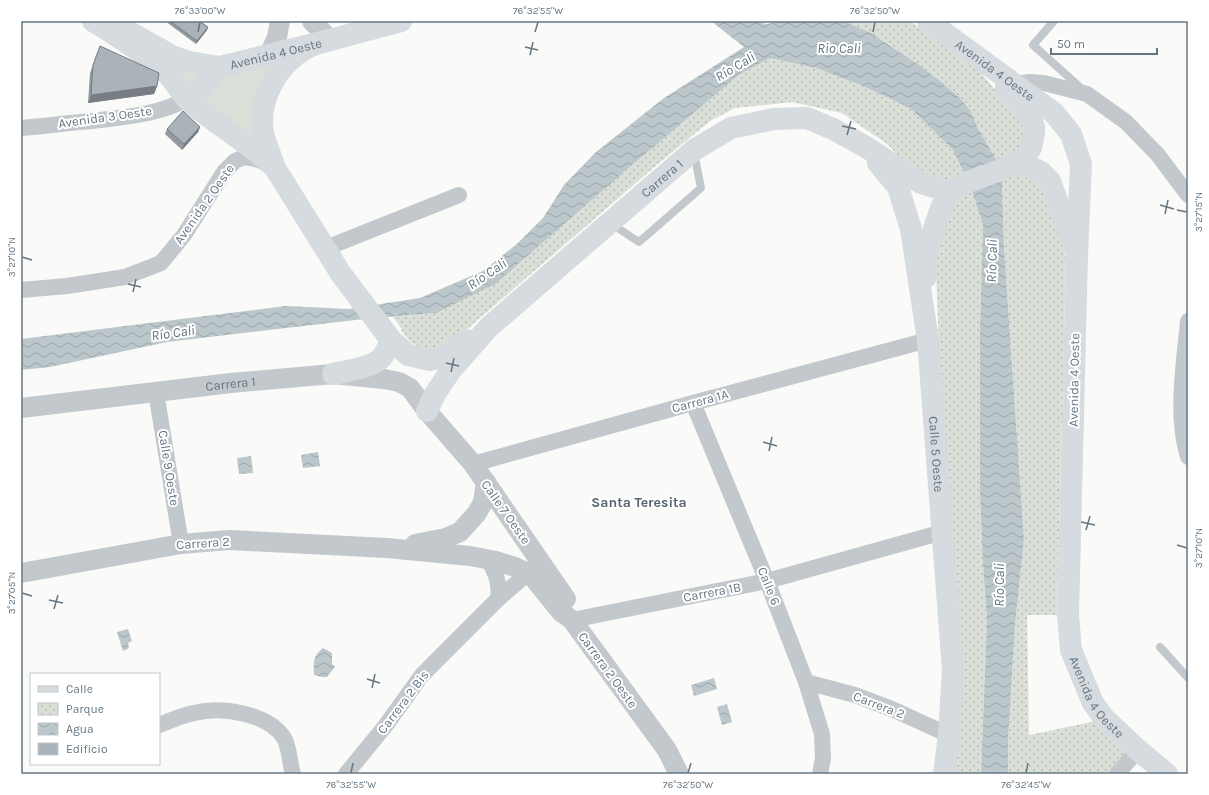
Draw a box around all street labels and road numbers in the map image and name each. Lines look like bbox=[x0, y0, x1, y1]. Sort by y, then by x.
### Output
street label: Avenida 4 Oeste bbox=[228, 35, 323, 72]
street label: Avenida 4 Oeste bbox=[953, 36, 1038, 104]
street label: Avenida 3 Oeste bbox=[57, 103, 153, 131]
street label: Carrera 1 bbox=[638, 156, 686, 200]
street label: Avenida 2 Oeste bbox=[171, 161, 237, 247]
street label: Avenida 4 Oeste bbox=[1066, 333, 1082, 427]
street label: Carrera 1 bbox=[205, 373, 256, 393]
street label: Carrera 1A bbox=[670, 386, 730, 416]
street label: Calle 5 Oeste bbox=[926, 416, 947, 493]
street label: Calle 9 Oeste bbox=[156, 429, 182, 507]
street label: Calle 7 Oeste bbox=[478, 477, 534, 547]
street label: Carrera 2 bbox=[176, 534, 230, 552]
street label: Calle 6 bbox=[755, 565, 783, 607]
street label: Carrera 1B bbox=[682, 579, 742, 605]
street label: Carrera 2 Oeste bbox=[575, 629, 641, 711]
street label: Avenida 4 Oeste bbox=[1067, 654, 1128, 741]
street label: Carrera 2 Bis bbox=[374, 667, 432, 737]
street label: Carrera 2 bbox=[851, 688, 907, 722]

